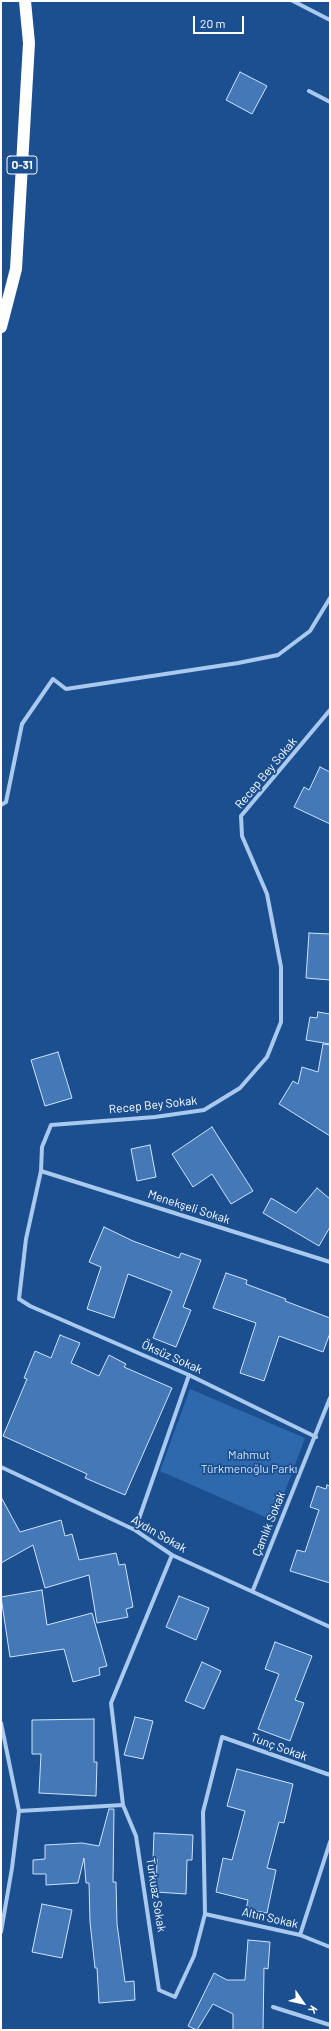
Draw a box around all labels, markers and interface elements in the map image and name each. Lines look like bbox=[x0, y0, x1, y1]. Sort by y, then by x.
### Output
scale bar bbox=[195, 8, 246, 34]
text: 20 m bbox=[200, 16, 226, 30]
road number: O-31 bbox=[7, 156, 37, 174]
street label: Recep Bey Sokak bbox=[232, 734, 300, 812]
street label: Recep Bey Sokak bbox=[108, 1093, 198, 1117]
street label: Menekşeli Sokak bbox=[146, 1187, 232, 1227]
street label: Öksüz Sokak bbox=[139, 1337, 205, 1377]
park label: Mahmut Türkmenoğlu Parkı bbox=[201, 1448, 297, 1476]
street label: Çamlık Sokak bbox=[249, 1490, 289, 1558]
street label: Aydın Sokak bbox=[129, 1512, 189, 1556]
street label: Tunç Sokak bbox=[249, 1730, 309, 1764]
street label: Turkuaz Sokak bbox=[143, 1857, 169, 1933]
street label: Altın Sokak bbox=[240, 1905, 300, 1931]
north arrow bbox=[283, 1983, 323, 2023]
text: K bbox=[306, 2003, 321, 2016]

